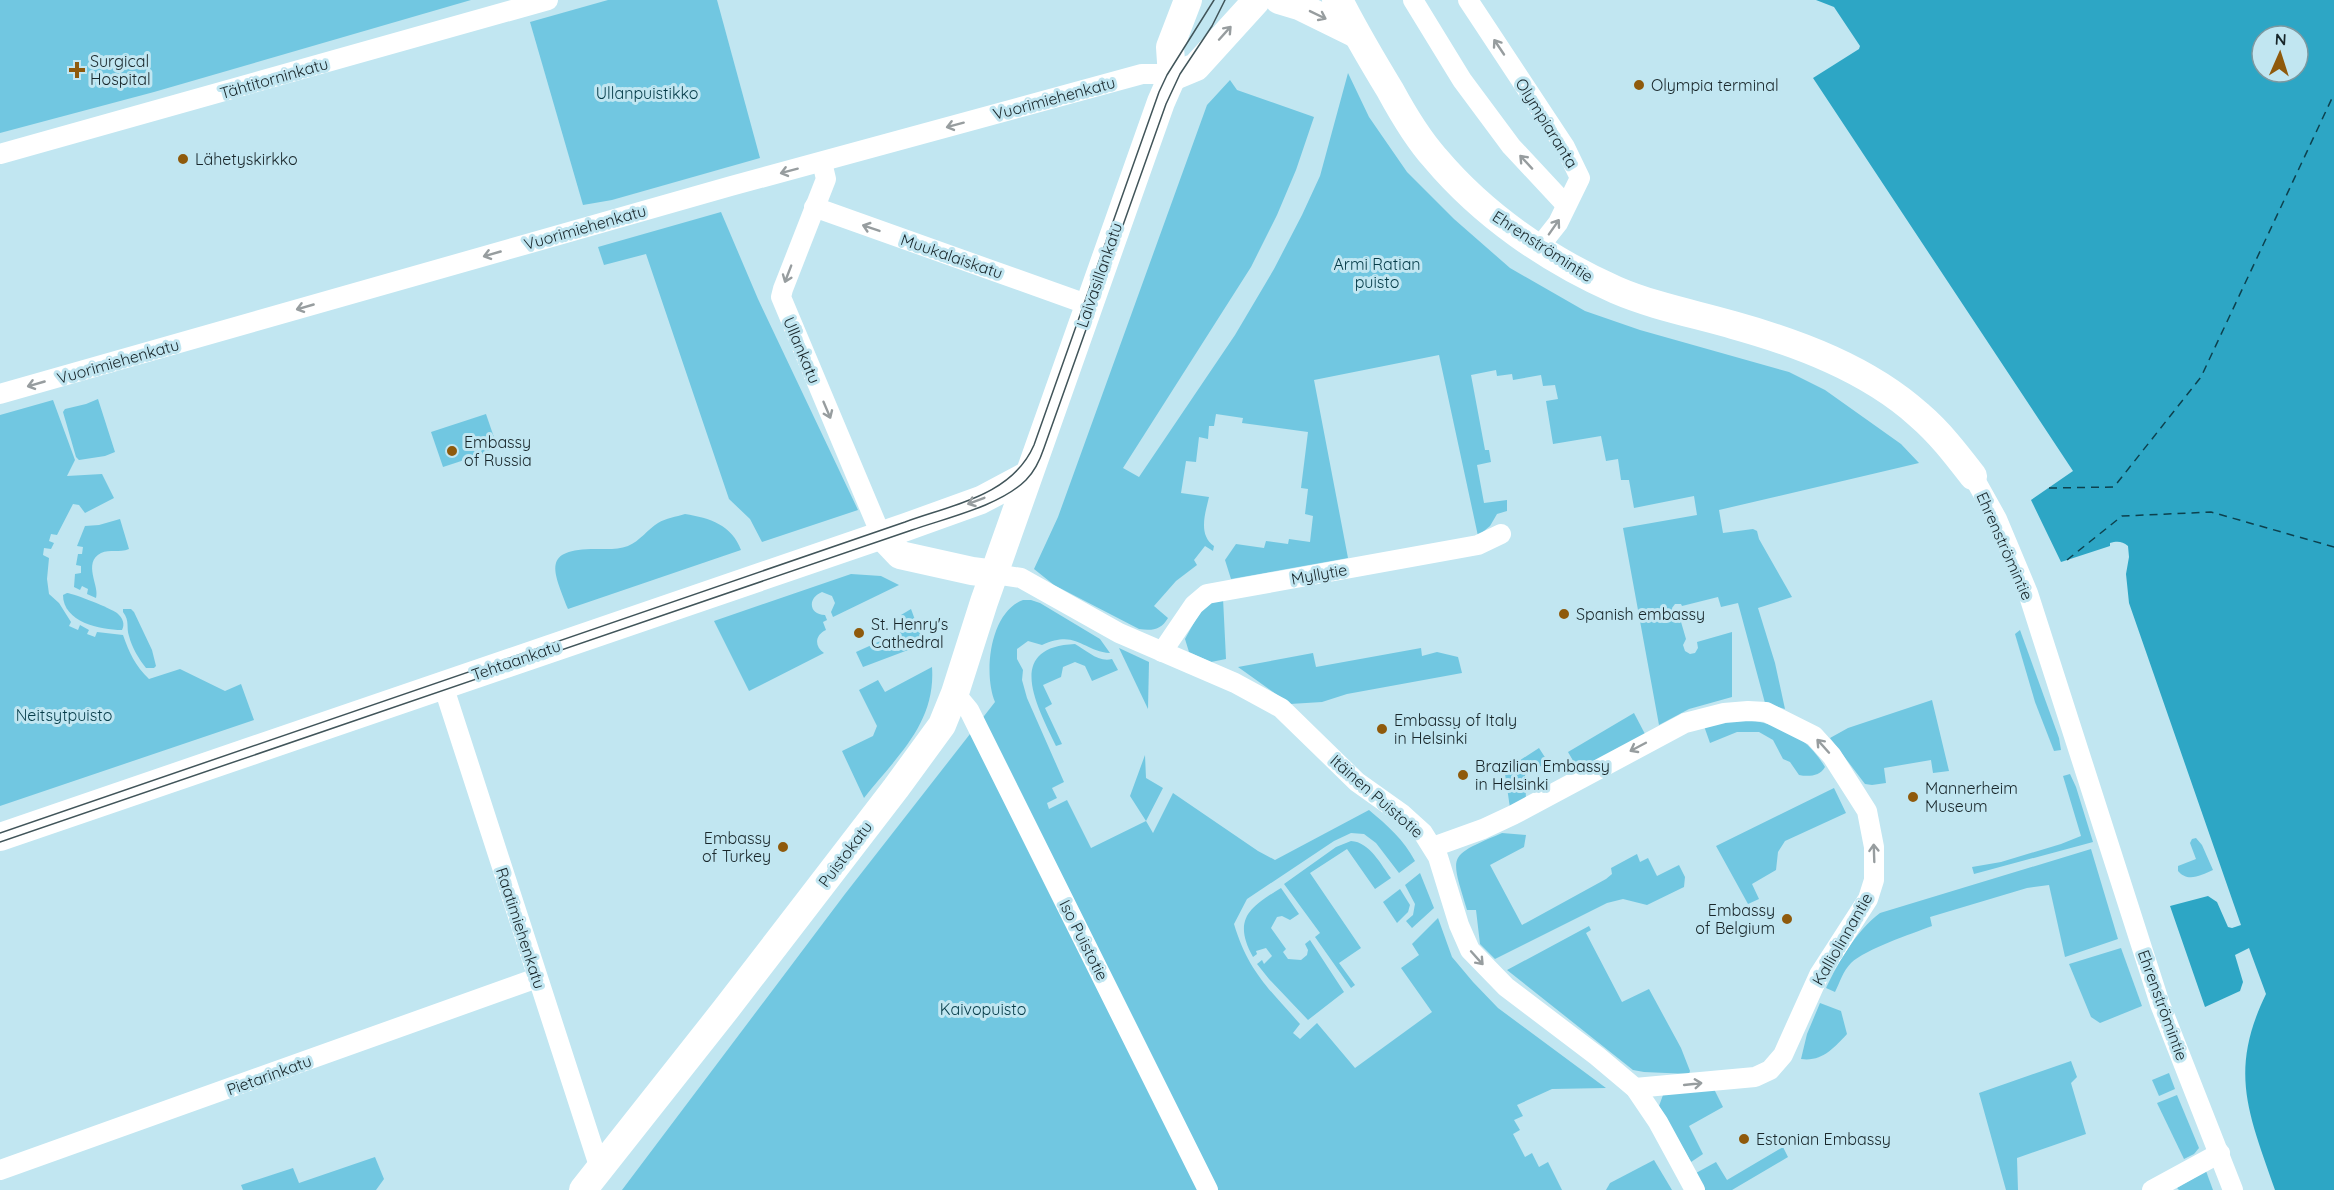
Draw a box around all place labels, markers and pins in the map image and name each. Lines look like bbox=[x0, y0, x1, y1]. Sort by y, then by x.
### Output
place label: Surgical Hospital bbox=[90, 51, 151, 89]
marker: Surgical Hospital bbox=[68, 61, 86, 79]
place label: Olympia terminal bbox=[1651, 75, 1779, 95]
marker: Olympia terminal bbox=[1632, 78, 1646, 92]
place label: Lähetyskirkko bbox=[195, 149, 298, 169]
marker: Lähetyskirkko bbox=[176, 152, 190, 166]
place label: Embassy of Russia bbox=[464, 432, 532, 470]
marker: Embassy of Russia bbox=[445, 444, 459, 458]
place label: Spanish embassy bbox=[1576, 604, 1705, 624]
marker: Spanish embassy bbox=[1557, 607, 1571, 621]
place label: St. Henry's Cathedral bbox=[871, 614, 948, 652]
marker: St. Henry's Cathedral bbox=[852, 626, 866, 640]
place label: Embassy of Italy in Helsinki bbox=[1394, 710, 1517, 748]
marker: Embassy of Italy in Helsinki bbox=[1375, 722, 1389, 736]
place label: Brazilian Embassy in Helsinki bbox=[1475, 756, 1610, 794]
marker: Brazilian Embassy in Helsinki bbox=[1456, 768, 1470, 782]
place label: Mannerheim Museum bbox=[1925, 778, 2018, 816]
marker: Mannerheim Museum bbox=[1906, 790, 1920, 804]
place label: Embassy of Turkey bbox=[702, 828, 771, 866]
marker: Embassy of Turkey bbox=[776, 840, 790, 854]
place label: Embassy of Belgium bbox=[1695, 900, 1775, 938]
marker: Embassy of Belgium bbox=[1780, 912, 1794, 926]
place label: Estonian Embassy bbox=[1756, 1129, 1891, 1149]
marker: Estonian Embassy bbox=[1737, 1132, 1751, 1146]

